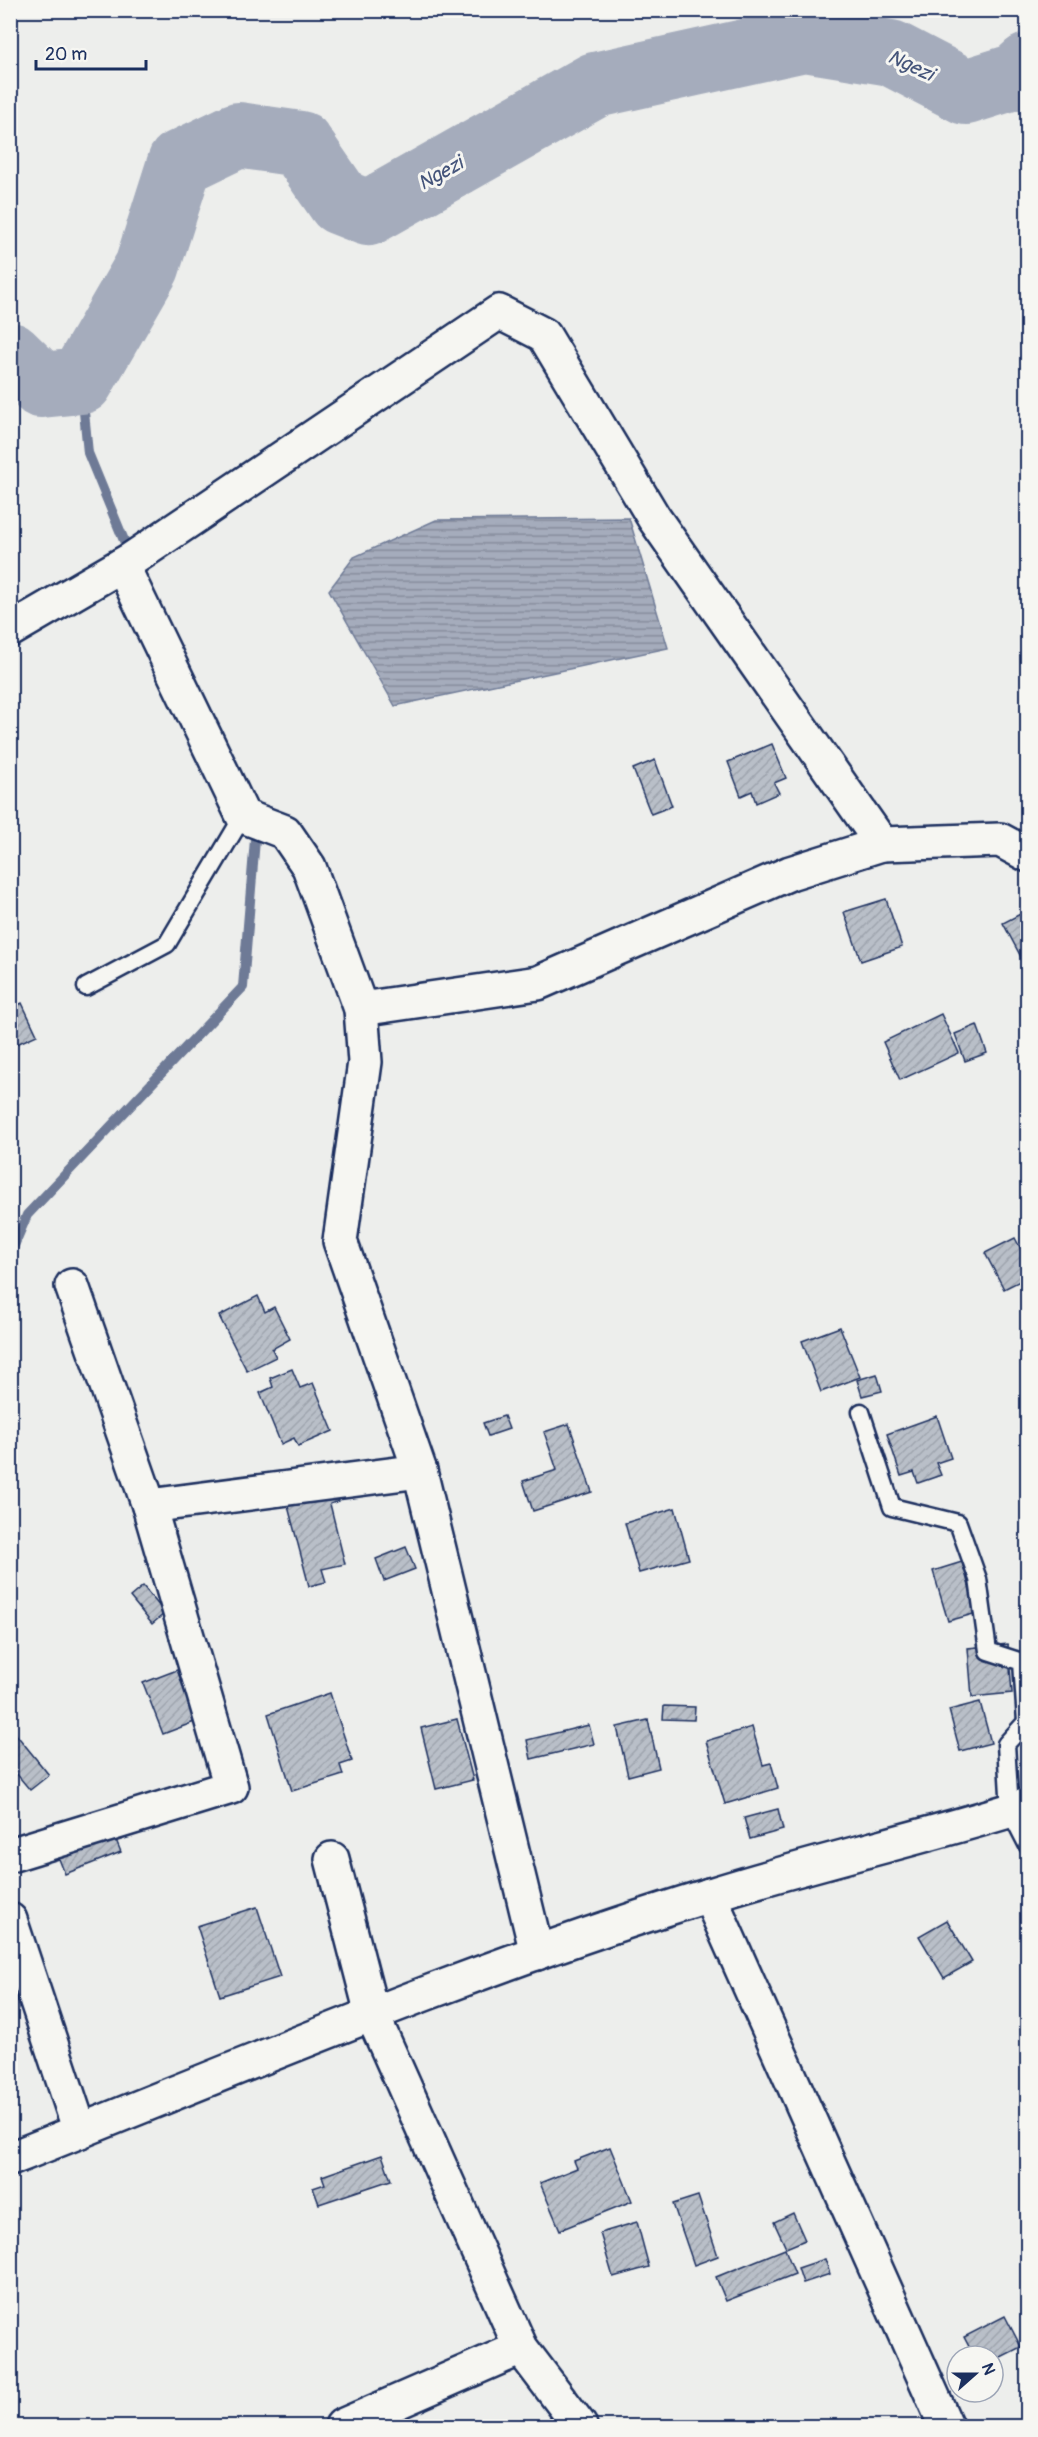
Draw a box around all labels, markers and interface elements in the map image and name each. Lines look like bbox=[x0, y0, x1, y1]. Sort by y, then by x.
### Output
scale bar bbox=[36, 33, 146, 71]
text: 20 m bbox=[45, 43, 87, 66]
water label: Ngezi bbox=[884, 44, 941, 88]
water label: Ngezi bbox=[413, 149, 470, 196]
north arrow bbox=[945, 2344, 1005, 2404]
text: N bbox=[977, 2360, 999, 2378]

